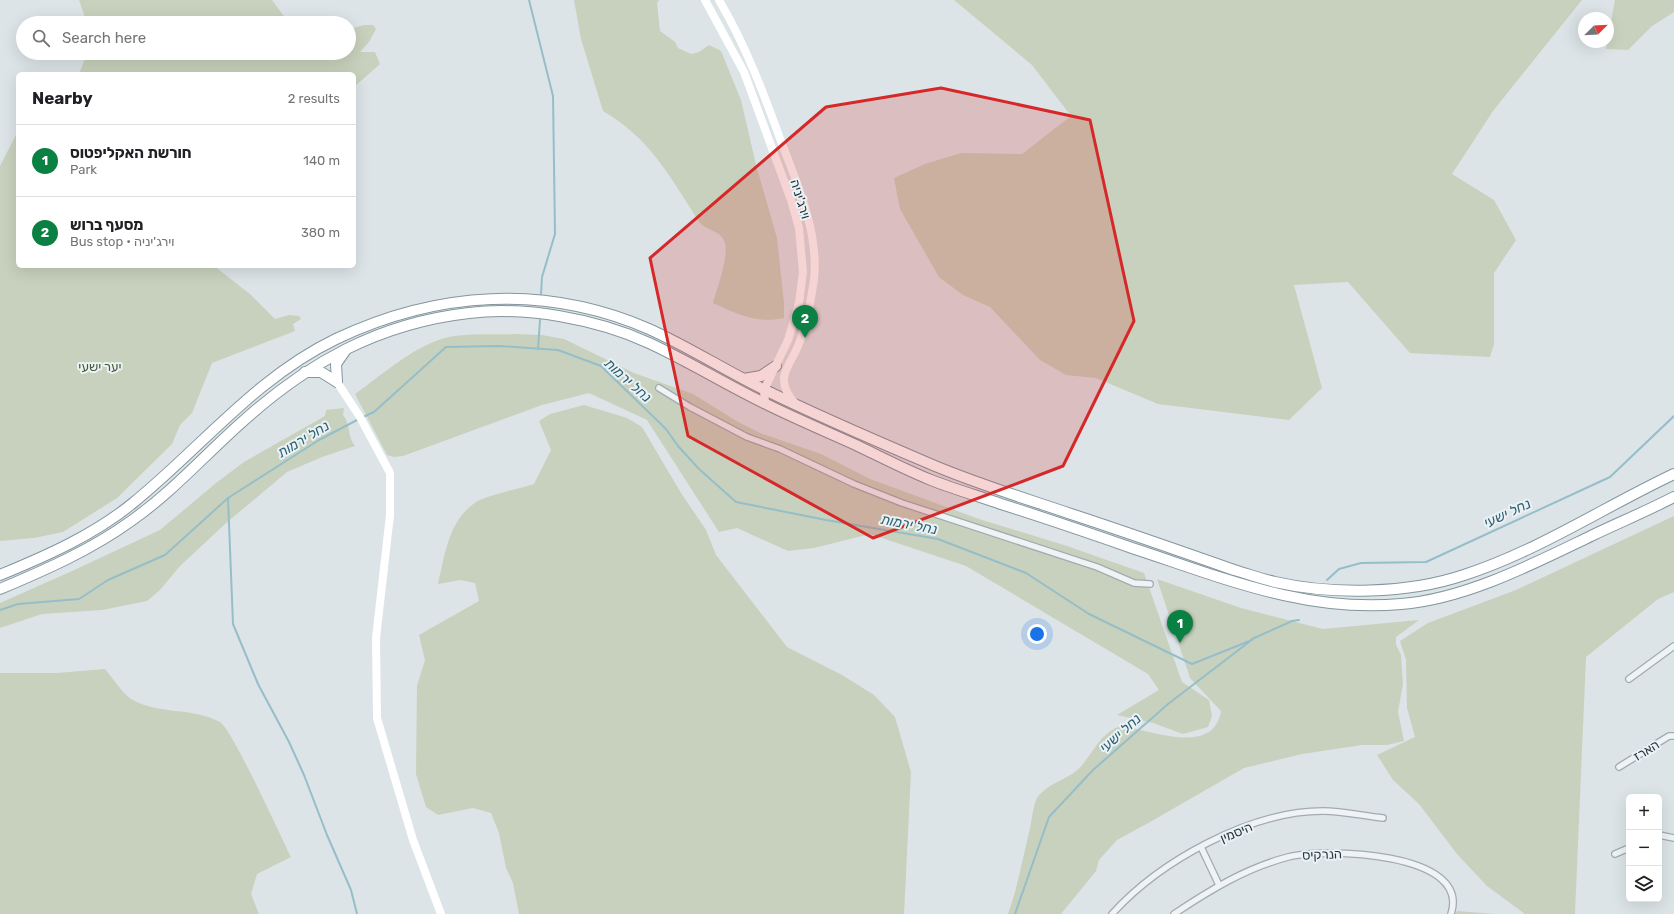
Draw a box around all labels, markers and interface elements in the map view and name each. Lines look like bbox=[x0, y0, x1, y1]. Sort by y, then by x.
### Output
north arrow bbox=[1578, 12, 1614, 48]
search box bbox=[16, 16, 356, 60]
icon: search bbox=[30, 27, 52, 49]
text: Search here bbox=[62, 29, 146, 47]
text: Nearby bbox=[32, 88, 93, 108]
text: 2 results bbox=[288, 91, 340, 106]
text: חורשת האקליפטוס bbox=[70, 144, 192, 162]
text: 1 bbox=[42, 153, 48, 168]
text: 140 m bbox=[303, 153, 340, 168]
text: Park bbox=[70, 162, 97, 177]
street label: וירג'יניה bbox=[787, 178, 814, 221]
text: מסעף ברוש bbox=[70, 216, 143, 234]
text: 2 bbox=[41, 225, 49, 240]
text: 380 m bbox=[301, 225, 340, 240]
text: Bus stop · וירג'יניה bbox=[70, 234, 175, 249]
pin: 2 bbox=[792, 305, 818, 338]
water label: נחל ירמות bbox=[601, 355, 655, 406]
park label: יער ישעי bbox=[78, 359, 122, 374]
water label: נחל ירמות bbox=[274, 417, 332, 461]
water label: נחל ישעי bbox=[1481, 495, 1534, 532]
water label: נחל ירמות bbox=[879, 511, 939, 538]
pin: 1 bbox=[1167, 610, 1193, 643]
your location bbox=[1027, 624, 1047, 644]
water label: נחל ישעי bbox=[1096, 710, 1145, 756]
street label: הארז bbox=[1630, 737, 1662, 764]
map controls bbox=[1626, 794, 1662, 902]
button: + bbox=[1626, 794, 1662, 830]
street label: היסמין bbox=[1218, 819, 1255, 846]
button: − bbox=[1626, 830, 1662, 866]
street label: הנרקיס bbox=[1302, 846, 1342, 863]
button: layers bbox=[1626, 866, 1662, 902]

